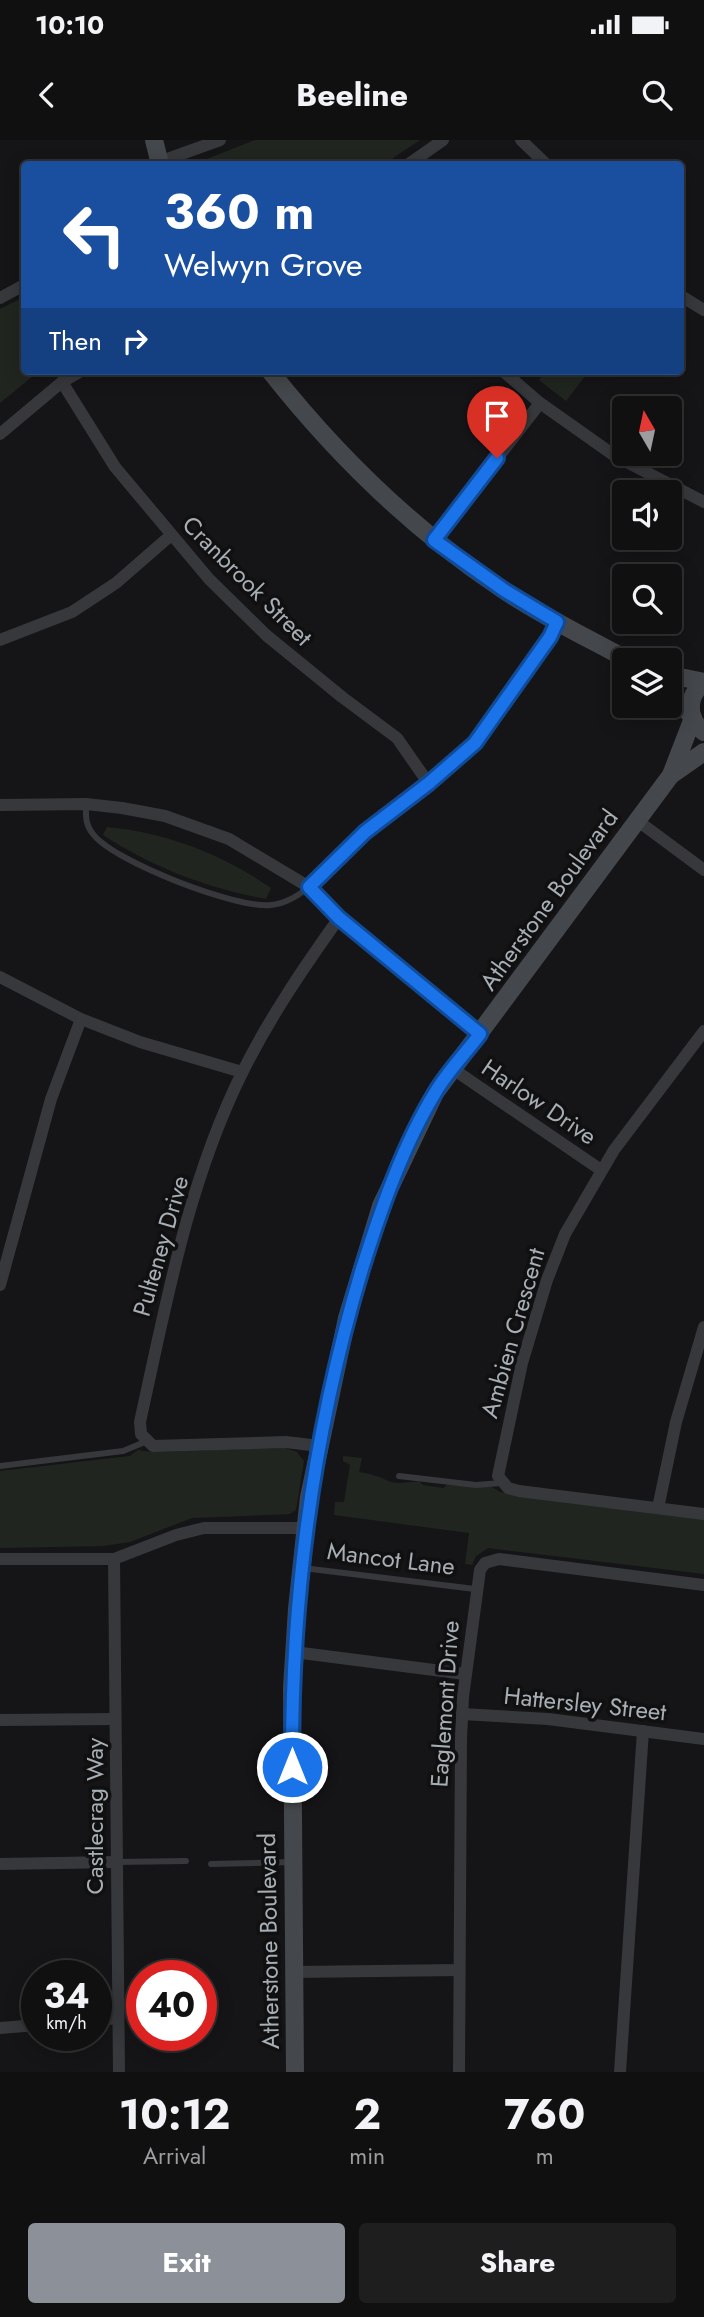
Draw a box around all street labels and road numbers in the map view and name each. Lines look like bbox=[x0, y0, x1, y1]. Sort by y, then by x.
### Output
street label: Cranbrook Street bbox=[174, 508, 321, 654]
street label: Atherstone Boulevard bbox=[471, 802, 626, 997]
street label: Harlow Drive bbox=[475, 1050, 604, 1153]
street label: Pulteney Drive bbox=[124, 1172, 197, 1320]
street label: Ambien Crescent bbox=[472, 1244, 554, 1422]
street label: Mancot Lane bbox=[325, 1533, 457, 1584]
street label: Eaglemont Drive bbox=[421, 1619, 468, 1789]
street label: Hattersley Street bbox=[502, 1678, 668, 1729]
street label: Castlecrag Way bbox=[77, 1737, 112, 1894]
street label: Atherstone Boulevard bbox=[249, 1833, 288, 2049]

